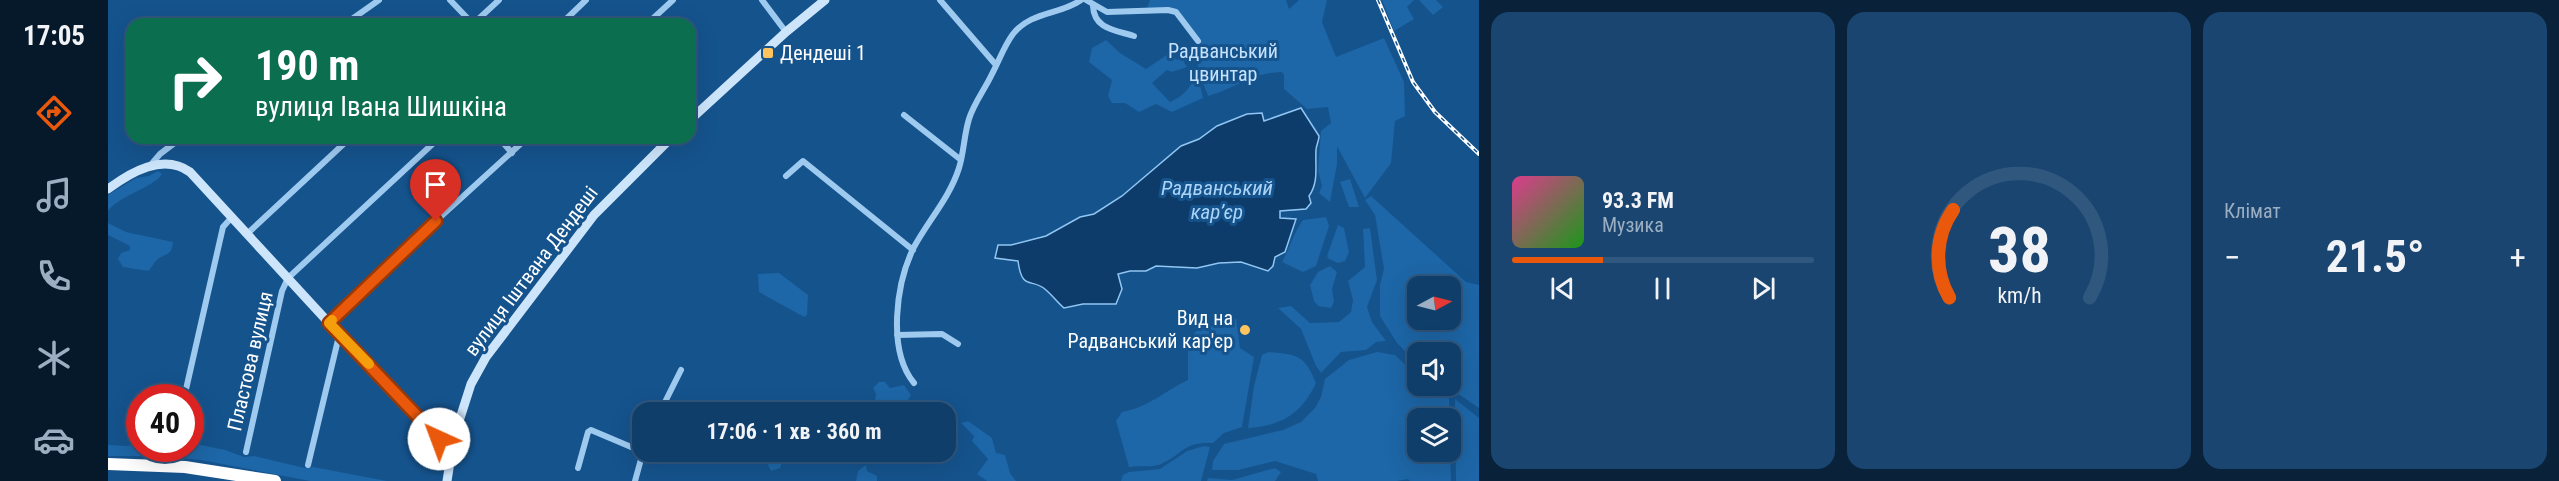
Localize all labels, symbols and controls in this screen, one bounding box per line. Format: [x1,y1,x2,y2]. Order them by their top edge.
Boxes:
text: 17:05 [23,20,85,52]
park label: Радванський цвинтар [1168,39,1278,86]
text: 190 m [255,41,360,90]
place label: Дендеші 1 [780,41,866,65]
icon: right [156,42,234,120]
marker: Дендеші 1 [761,46,775,60]
text: вулиця Івана Шишкіна [255,91,507,123]
icon: directions [33,92,75,134]
pin [410,159,461,221]
icon: arrive [419,168,452,201]
icon: music [33,174,75,216]
water label: Радванський карʼєр [1161,176,1273,224]
street label: вулиця Іштвана Дендеші [459,181,603,361]
text: 93.3 FM [1602,188,1674,213]
text: Клімат [2224,199,2281,223]
text: Музика [1602,213,1664,237]
text: 38 [1987,214,2051,287]
text: 21.5° [2326,230,2424,283]
text: − [2224,238,2241,277]
text: + [2510,238,2526,277]
icon: phone [33,255,75,297]
icon: previous [1546,272,1579,305]
icon: pause [1646,272,1679,305]
icon: next [1747,272,1780,305]
north arrow [1407,276,1461,330]
map controls [1407,276,1461,462]
text: km/h [1997,283,2041,308]
street label: Пластова вулиця [222,289,278,433]
place label: Вид на Радванський кар'єр [1068,306,1233,353]
marker: Вид на Радванський кар'єр [1238,323,1252,337]
icon: climate [33,337,75,379]
button: sound [1407,342,1461,396]
speed limit sign: 40 [126,384,204,462]
position arrow [407,407,471,471]
button: layers [1407,408,1461,462]
icon: car [33,419,75,461]
text: 17:06 · 1 хв · 360 m [706,419,882,444]

